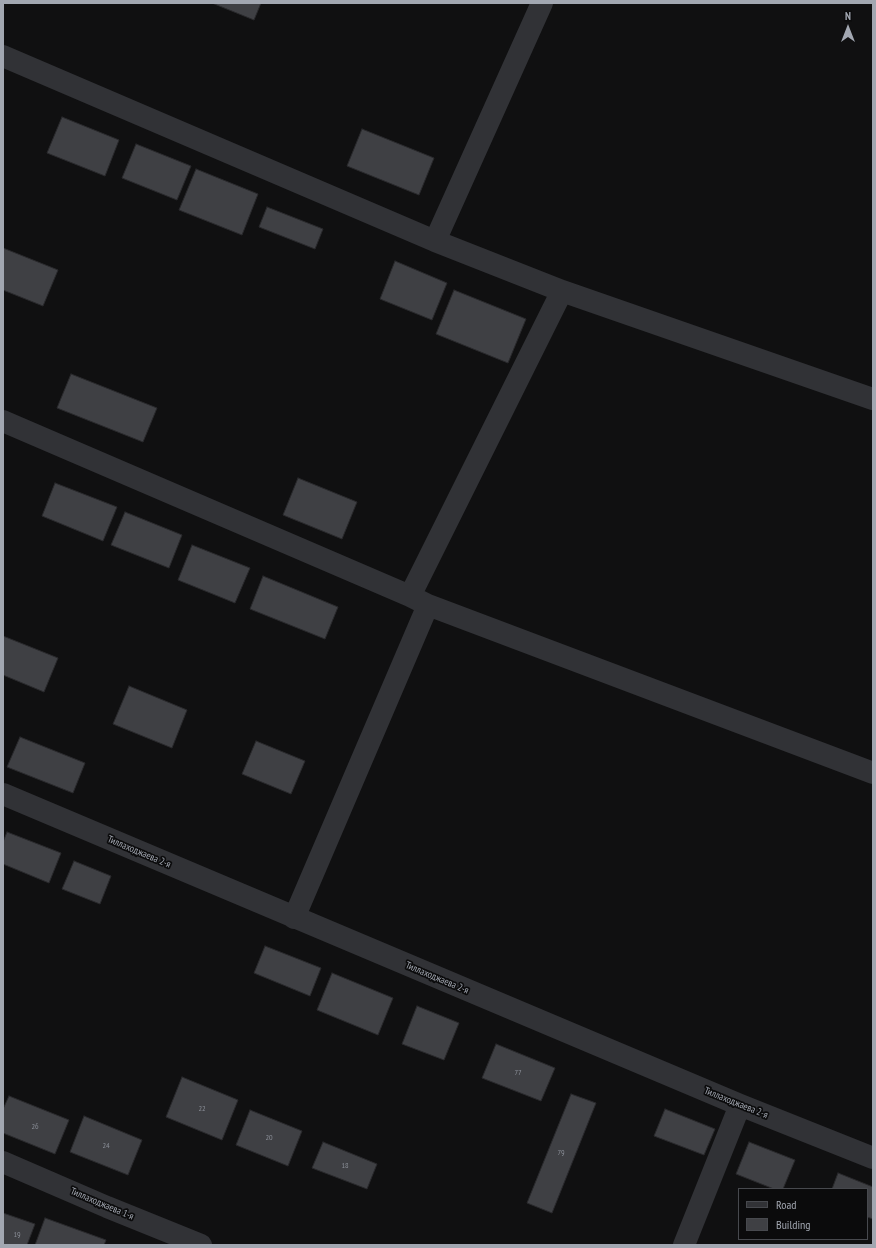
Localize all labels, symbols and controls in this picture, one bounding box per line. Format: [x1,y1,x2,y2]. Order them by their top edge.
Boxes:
north arrow [828,8,868,48]
text: N [845,9,851,23]
street label: Тиллаходжаева 2-я [105,833,173,871]
street label: Тиллаходжаева 2-я [403,959,471,997]
house number: 77 [514,1068,522,1078]
street label: Тиллаходжаева 2-я [702,1085,770,1121]
house number: 22 [198,1104,206,1114]
house number: 26 [31,1122,39,1132]
house number: 20 [265,1133,273,1143]
house number: 24 [102,1141,110,1151]
house number: 79 [557,1148,565,1158]
house number: 18 [341,1161,349,1171]
street label: Тиллаходжаева 1-я [68,1185,136,1223]
legend [738,1188,868,1240]
text: Road [776,1197,796,1212]
text: Building [776,1217,811,1232]
house number: 19 [13,1230,21,1240]

